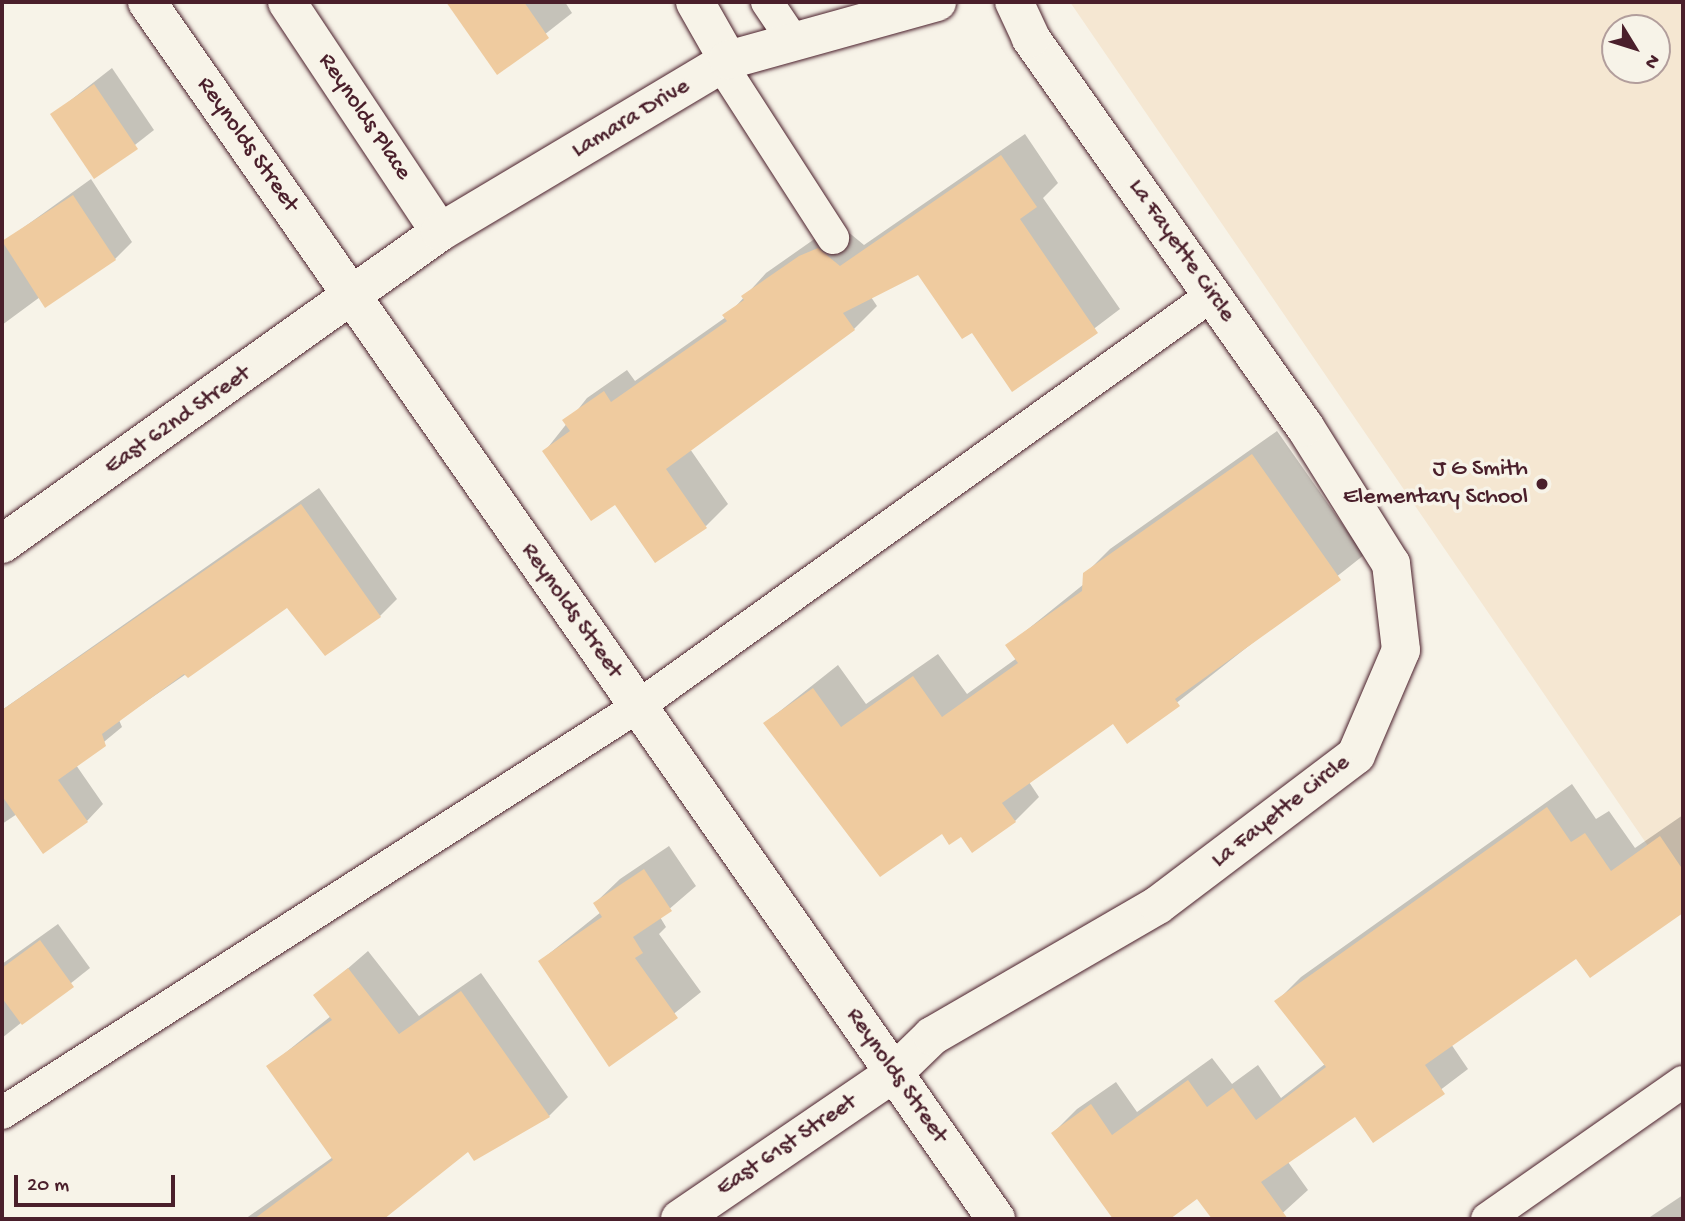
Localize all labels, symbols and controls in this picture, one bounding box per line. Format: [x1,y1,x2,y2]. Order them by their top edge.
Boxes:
north arrow [1601,14,1671,84]
street label: Reynolds Place [311,48,417,186]
text: N [1638,49,1664,73]
street label: Reynolds Street [190,72,304,218]
street label: Lamara Drive [567,73,695,165]
street label: La Fayette Circle [1121,174,1241,328]
street label: East 62nd Street [99,360,257,482]
place label: J G Smith Elementary School [1343,456,1528,512]
marker: J G Smith Elementary School [1534,476,1550,492]
street label: Reynolds Street [514,538,628,684]
street label: La Fayette Circle [1206,749,1356,875]
street label: Reynolds Street [839,1003,953,1149]
street label: East 61st Street [711,1089,863,1203]
scale bar [18,1162,178,1206]
text: 20 m [27,1174,69,1199]

